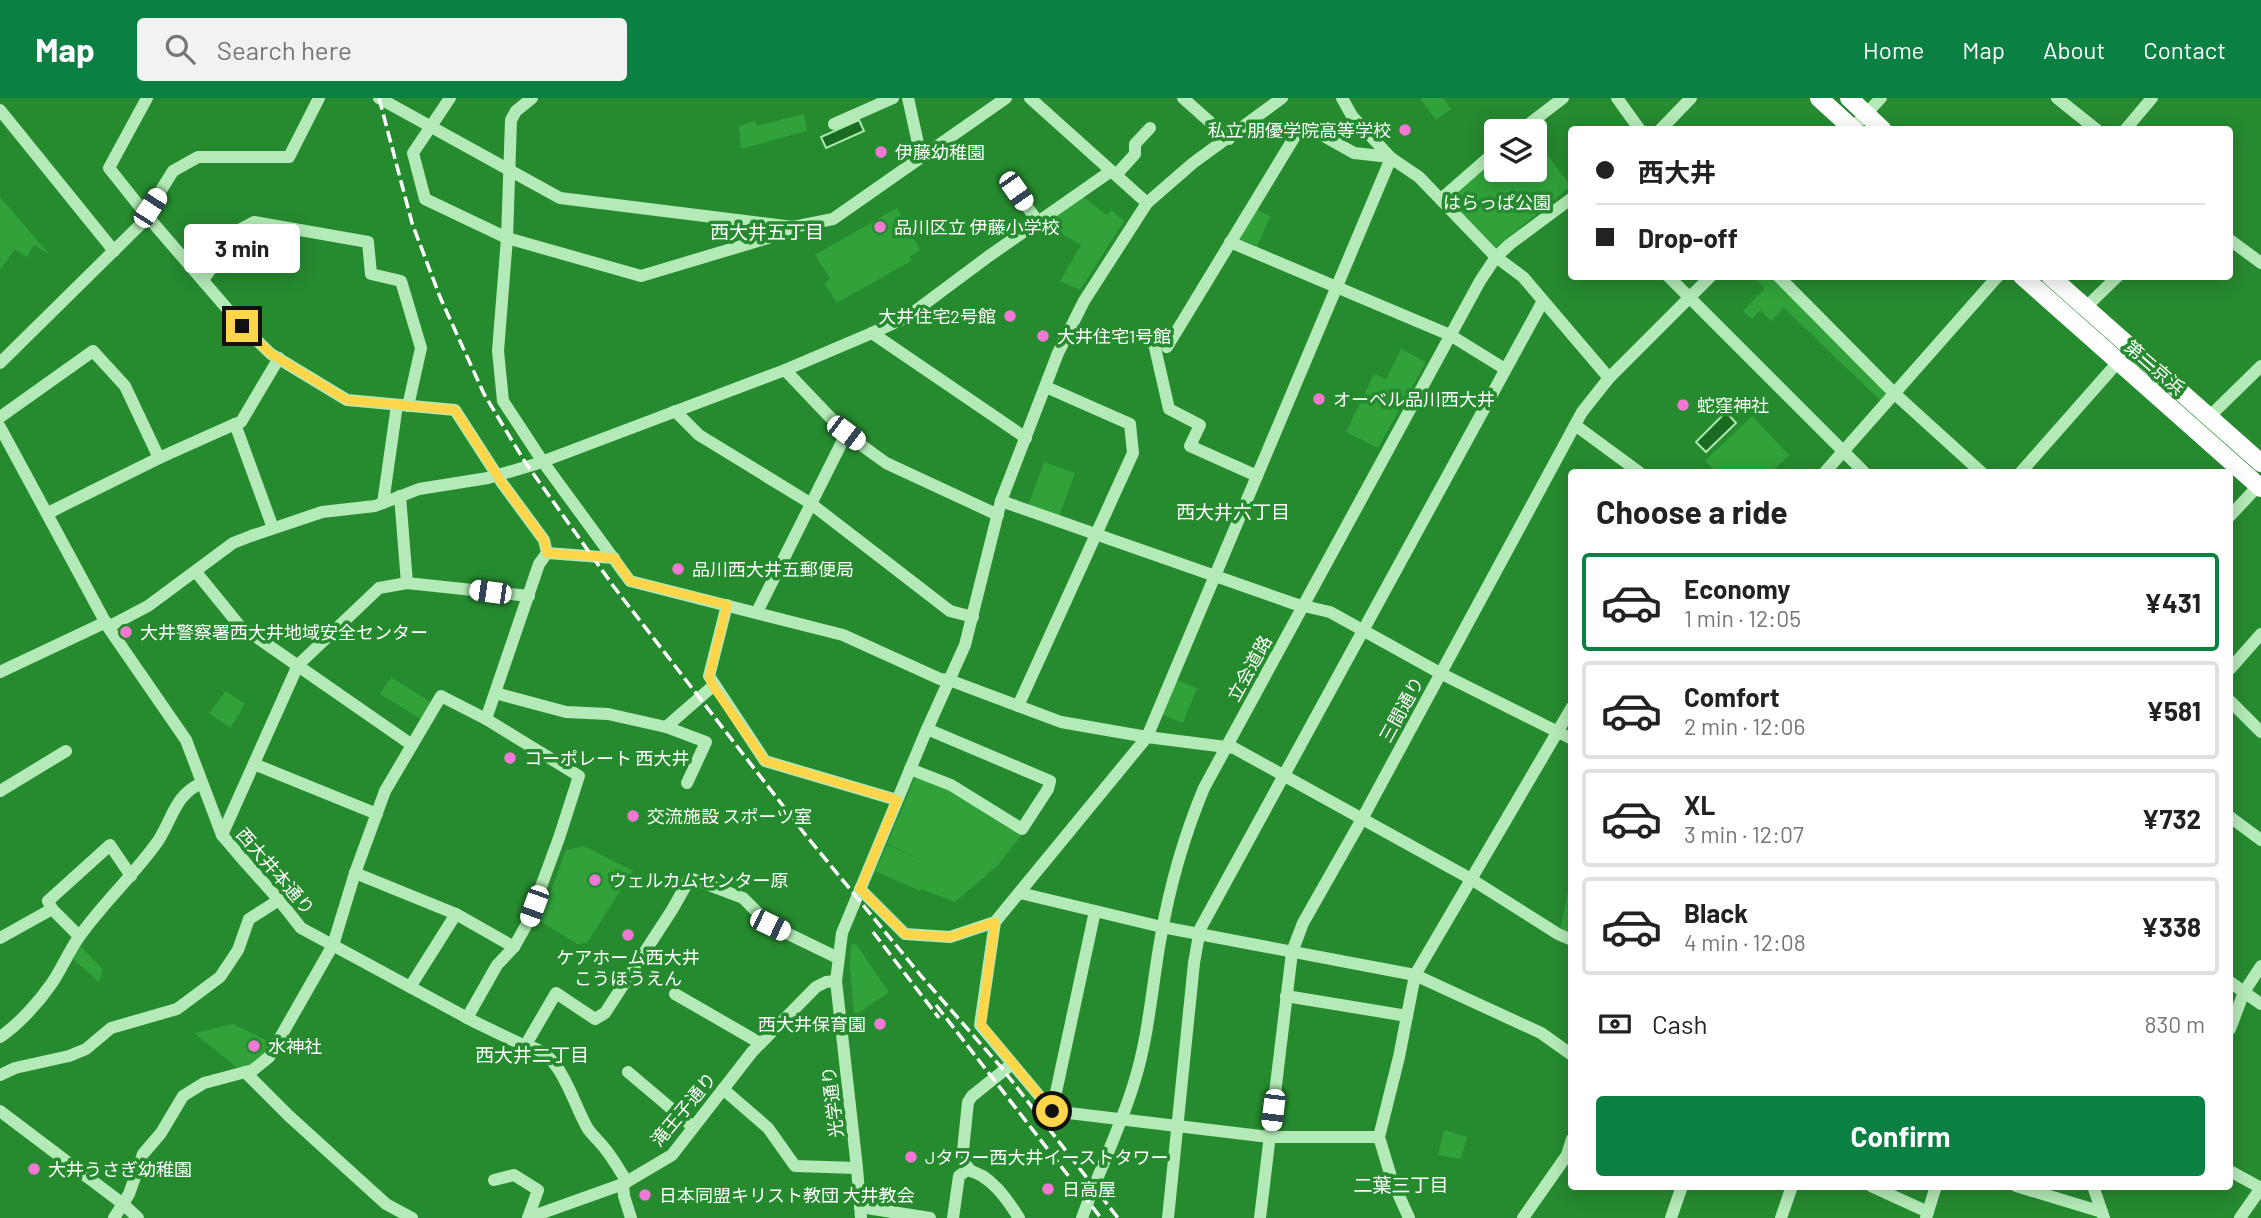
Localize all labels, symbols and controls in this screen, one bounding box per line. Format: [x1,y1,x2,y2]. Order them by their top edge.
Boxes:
search box [137,18,627,81]
text: Map [35,29,95,69]
icon: search [161,30,199,68]
text: Search here [217,34,352,65]
text: Home [1863,35,1924,64]
text: Map [1962,35,2005,64]
text: About [2043,35,2105,64]
text: Contact [2143,35,2226,64]
place label: 私立 朋優学院高等学校 [1207,119,1391,141]
map controls [1484,119,1547,182]
button: layers [1484,119,1547,182]
marker: 私立 朋優学院高等学校 [1397,122,1413,138]
place label: 伊藤幼稚園 [895,141,985,163]
marker: 伊藤幼稚園 [873,144,889,160]
text: 西大井 [1638,156,1716,187]
car [996,168,1037,214]
car [130,185,171,231]
park label: はらっぱ公園 [1443,191,1551,213]
place label: 品川区立 伊藤小学校 [894,216,1060,238]
marker: 品川区立 伊藤小学校 [872,219,888,235]
district label: 西大井五丁目 [710,220,824,243]
text: Drop-off [1638,222,1738,253]
callout: 3 min [184,224,300,274]
text: 3 min [215,234,269,262]
place label: 大井住宅2号館 [878,305,996,327]
marker: 大井住宅2号館 [1002,308,1018,324]
route end [226,310,258,342]
place label: 大井住宅1号館 [1057,325,1171,347]
marker: 大井住宅1号館 [1035,328,1051,344]
street label: 第二京浜 [2121,335,2189,399]
place label: オーベル品川西大井 [1333,388,1495,410]
marker: オーベル品川西大井 [1311,391,1327,407]
place label: 蛇窪神社 [1697,394,1769,416]
marker: 蛇窪神社 [1675,397,1691,413]
car [823,412,870,454]
text: Choose a ride [1596,492,1788,530]
district label: 西大井六丁目 [1176,500,1290,523]
place label: 品川西大井五郵便局 [692,558,854,580]
marker: 品川西大井五郵便局 [670,561,686,577]
icon: car [1600,571,1663,634]
text: Economy [1684,573,1790,604]
car [468,579,513,605]
text: ¥431 [2144,587,2201,618]
text: 1 min · 12:05 [1684,604,1801,632]
place label: 大井警察署西大井地域安全センター [140,621,428,643]
marker: 大井警察署西大井地域安全センター [118,624,134,640]
street label: 立会道路 [1222,631,1276,705]
street label: 三間通り [1374,672,1428,746]
icon: car [1600,679,1663,742]
text: Comfort [1684,681,1780,712]
text: ¥581 [2146,695,2201,726]
text: 2 min · 12:06 [1684,712,1805,740]
place label: コーポレート 西大井 [524,747,690,769]
marker: コーポレート 西大井 [502,750,518,766]
icon: car [1600,787,1663,850]
text: XL [1684,789,1715,820]
text: ¥732 [2142,803,2201,834]
place label: 交流施設 スポーツ室 [647,805,812,827]
marker: 交流施設 スポーツ室 [625,808,641,824]
text: 3 min · 12:07 [1684,820,1804,848]
street label: 西大井本通り [232,823,320,919]
place label: ウェルカムセンター原 [609,869,788,891]
marker: ウェルカムセンター原 [587,872,603,888]
car [517,883,552,929]
icon: car [1600,895,1663,958]
text: Black [1684,897,1748,928]
car [747,906,794,944]
text: ¥338 [2141,911,2201,942]
marker: ケアホーム西大井 こうほうえん [620,927,636,943]
text: 4 min · 12:08 [1684,928,1806,956]
place label: ケアホーム西大井 こうほうえん [556,946,700,989]
icon: cash [1596,1005,1634,1043]
text: Cash [1652,1008,1707,1039]
text: 830 m [2145,1010,2205,1038]
place label: 西大井保育園 [758,1013,866,1035]
marker: 西大井保育園 [872,1016,888,1032]
place label: 水神社 [268,1035,322,1057]
marker: 水神社 [246,1038,262,1054]
district label: 西大井二丁目 [475,1043,589,1066]
street label: 光学通り [817,1065,847,1139]
street label: 滝王子通り [646,1067,720,1151]
car [1261,1088,1286,1132]
route start [1036,1095,1068,1127]
button: Confirm [1596,1096,2205,1176]
place label: Jタワー西大井イーストタワー [925,1146,1169,1168]
marker: Jタワー西大井イーストタワー [903,1149,919,1165]
place label: 大井うさぎ幼稚園 [48,1158,192,1180]
marker: 大井うさぎ幼稚園 [26,1161,42,1177]
district label: 二葉三丁目 [1353,1173,1449,1196]
place label: 日高屋 [1062,1178,1116,1200]
marker: 日高屋 [1040,1181,1056,1197]
place label: 日本同盟キリスト教団 大井教会 [659,1184,915,1206]
marker: 日本同盟キリスト教団 大井教会 [637,1187,653,1203]

